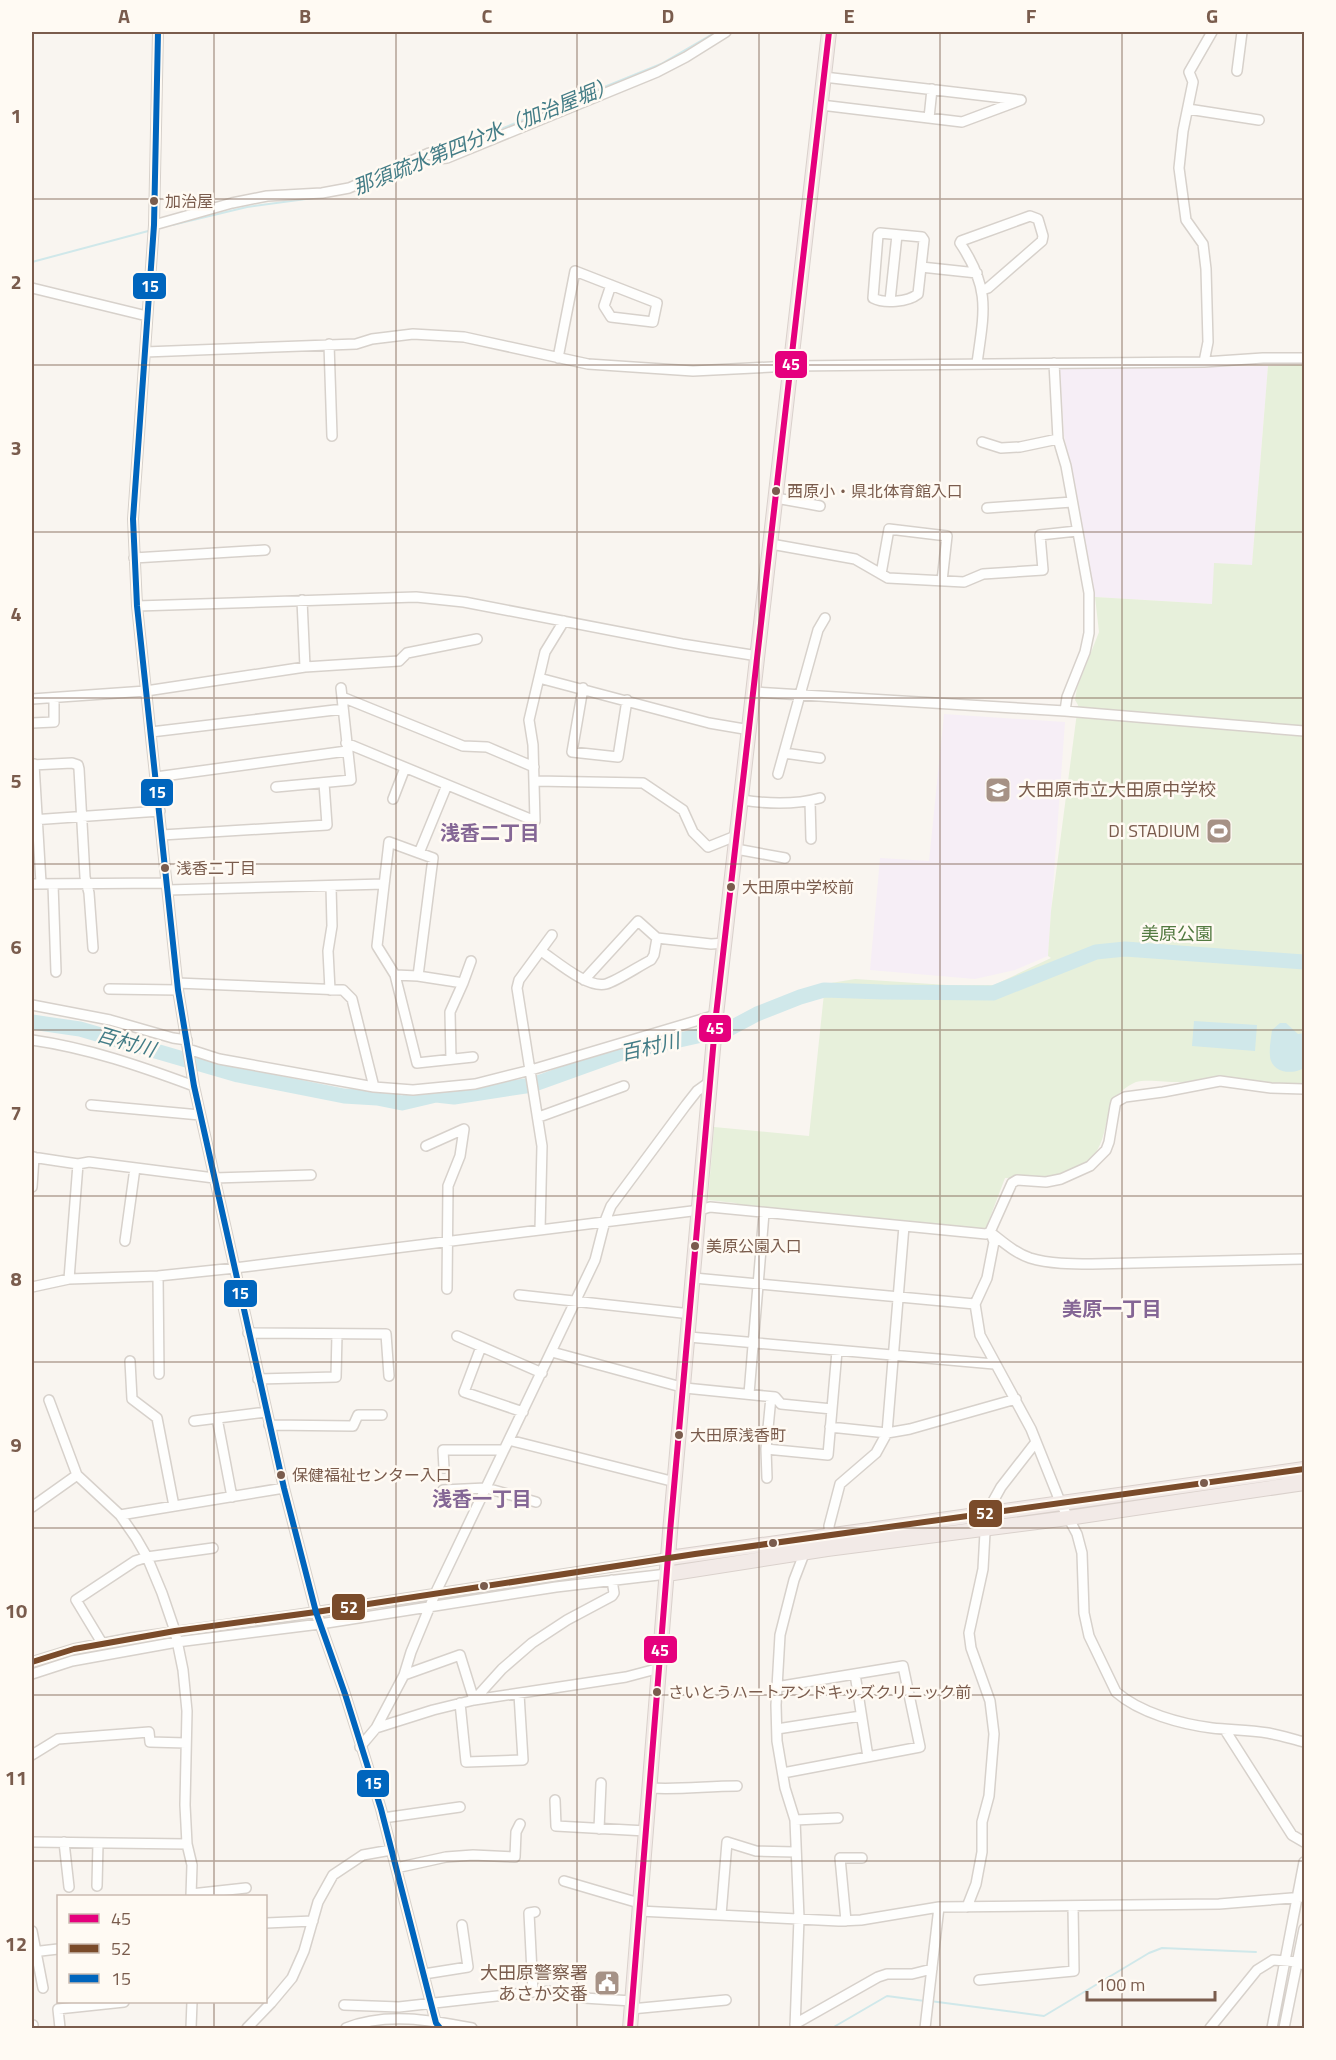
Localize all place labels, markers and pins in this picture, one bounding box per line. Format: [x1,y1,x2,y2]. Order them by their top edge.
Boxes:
place label: 加治屋 [165,189,213,213]
marker: 加治屋 [148,195,160,207]
place label: 西原小・県北体育館入口 [787,479,963,503]
marker: 西原小・県北体育館入口 [770,485,782,497]
school or university icon: 大田原市立大田原中学校 [983,775,1013,805]
place label: 大田原市立大田原中学校 [1018,776,1216,803]
sports icon: DI STADIUM [1204,816,1234,846]
place label: DI STADIUM [1108,817,1200,844]
place label: 浅香二丁目 [176,856,256,880]
marker: 浅香二丁目 [159,862,171,874]
place label: 大田原中学校前 [742,875,854,899]
marker: 大田原中学校前 [725,881,737,893]
place label: 美原公園入口 [706,1234,802,1258]
marker: 美原公園入口 [689,1240,701,1252]
place label: 大田原浅香町 [690,1423,786,1447]
marker: 大田原浅香町 [673,1429,685,1441]
place label: 保健福祉センター入口 [292,1463,452,1487]
marker: 保健福祉センター入口 [275,1469,287,1481]
unlabelled marker [1198,1477,1210,1489]
unlabelled marker [767,1537,779,1549]
unlabelled marker [478,1580,490,1592]
place label: さいとうハートアンドキッズクリニック前 [668,1680,971,1704]
marker: さいとうハートアンドキッズクリニック前 [651,1686,663,1698]
place label: 大田原警察署 あさか交番 [480,1959,588,2007]
public building icon: 大田原警察署 あさか交番 [592,1968,622,1998]

